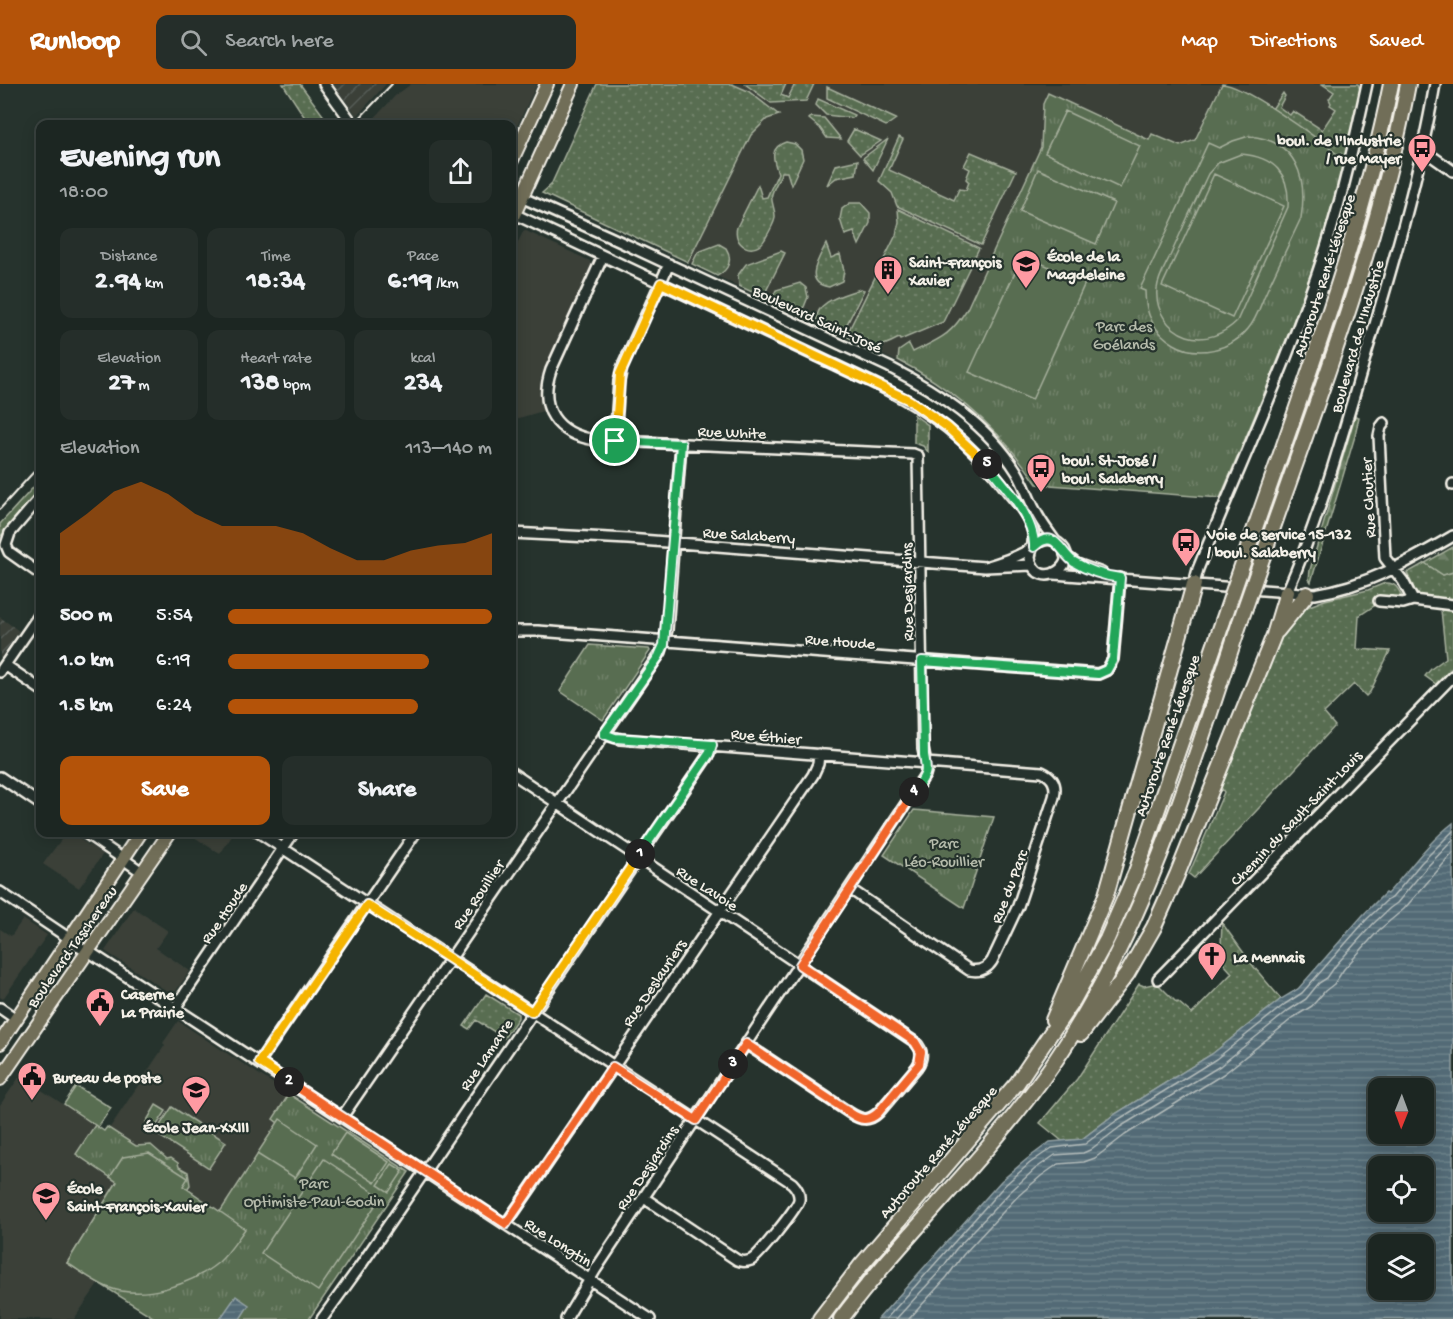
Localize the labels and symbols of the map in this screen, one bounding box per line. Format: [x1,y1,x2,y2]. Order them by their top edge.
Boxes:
bus stop icon: boul. de l'Industrie / rue Mayer [1406,132,1438,174]
place label: boul. de l'Industrie / rue Mayer [1276,133,1403,170]
street label: Autoroute René-Lévesque [1291,192,1362,360]
school or university icon: École de la Magdeleine [1010,248,1042,290]
place label: École de la Magdeleine [1047,248,1126,286]
building icon: Saint-François Xavier [872,254,904,296]
place label: Saint-François Xavier [908,255,1002,292]
street label: Boulevard de l'Industrie [1328,258,1390,416]
street label: Boulevard Saint-José [748,282,885,360]
park label: Parc des Goélands [1093,319,1156,356]
pin [589,415,640,466]
street label: Rue White [697,424,767,445]
pin: 5 [972,449,1002,479]
bus stop icon: boul. St-José / boul. Salaberry [1025,452,1057,494]
place label: boul. St-José / boul. Salaberry [1061,453,1163,490]
street label: Rue Cloutier [1359,456,1382,538]
street label: Rue Salaberry [702,525,796,550]
bus stop icon: Voie de service 15-132 / boul. Salaberry [1170,526,1202,568]
place label: Voie de service 15-132 / boul. Salaberry [1206,527,1352,564]
street label: Rue Desjardins [899,542,920,641]
street label: Rue Houde [804,632,876,655]
street label: Autoroute René-Lévesque [1133,652,1206,820]
street label: Rue Éthier [730,726,803,751]
street label: Chemin du Sault-Saint-Louis [1228,747,1368,891]
pin: 4 [899,777,929,807]
park label: Parc Léo-Rouillier [904,836,985,873]
pin: 1 [625,839,655,869]
street label: Rue du Parc [989,847,1034,927]
street label: Rue Rouillier [450,856,511,934]
street label: Rue Lavoie [672,863,741,917]
street label: Rue Houde [198,879,254,948]
street label: Boulevard Taschereau [24,883,123,1013]
street label: Rue Deslauriers [620,936,693,1031]
church icon: La Mennais [1196,940,1228,982]
place label: La Mennais [1233,950,1305,969]
public building icon: Caserne La Prairie [84,986,116,1028]
place label: Caserne La Prairie [120,987,185,1024]
street label: Rue Lamarre [457,1016,519,1095]
pin: 3 [718,1049,748,1079]
public building icon: Bureau de poste [16,1060,48,1102]
pin: 2 [274,1067,304,1097]
place label: Bureau de poste [52,1070,162,1089]
school or university icon: École Jean-XXIII [180,1074,212,1116]
north arrow [1368,1078,1434,1144]
street label: Autoroute René-Lévesque [877,1082,1003,1224]
place label: École Jean-XXIII [143,1119,249,1139]
street label: Rue Desjardins [614,1122,685,1215]
park label: Parc Optimiste-Paul-Godin [244,1176,385,1213]
school or university icon: École Saint-François-Xavier [30,1180,62,1222]
place label: École Saint-François-Xavier [67,1180,209,1218]
street label: Rue Longtin [520,1215,595,1273]

